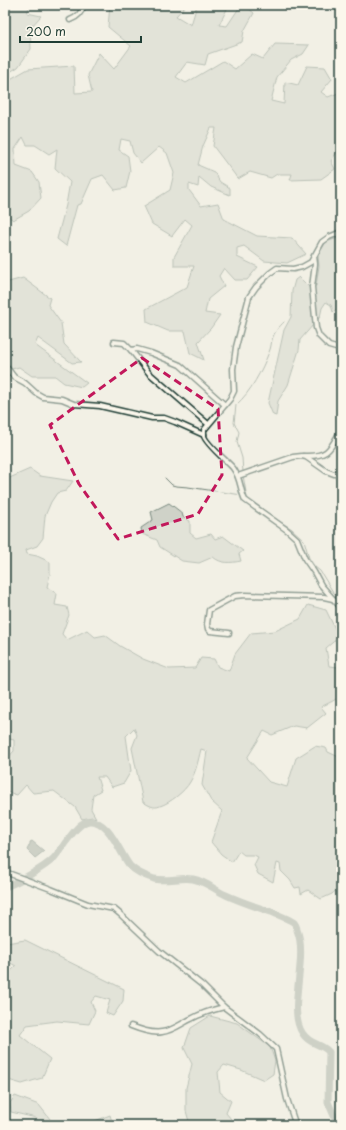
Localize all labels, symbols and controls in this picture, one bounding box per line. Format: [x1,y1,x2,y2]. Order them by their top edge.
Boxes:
scale bar [20,18,141,44]
text: 200 m [26,22,66,40]

